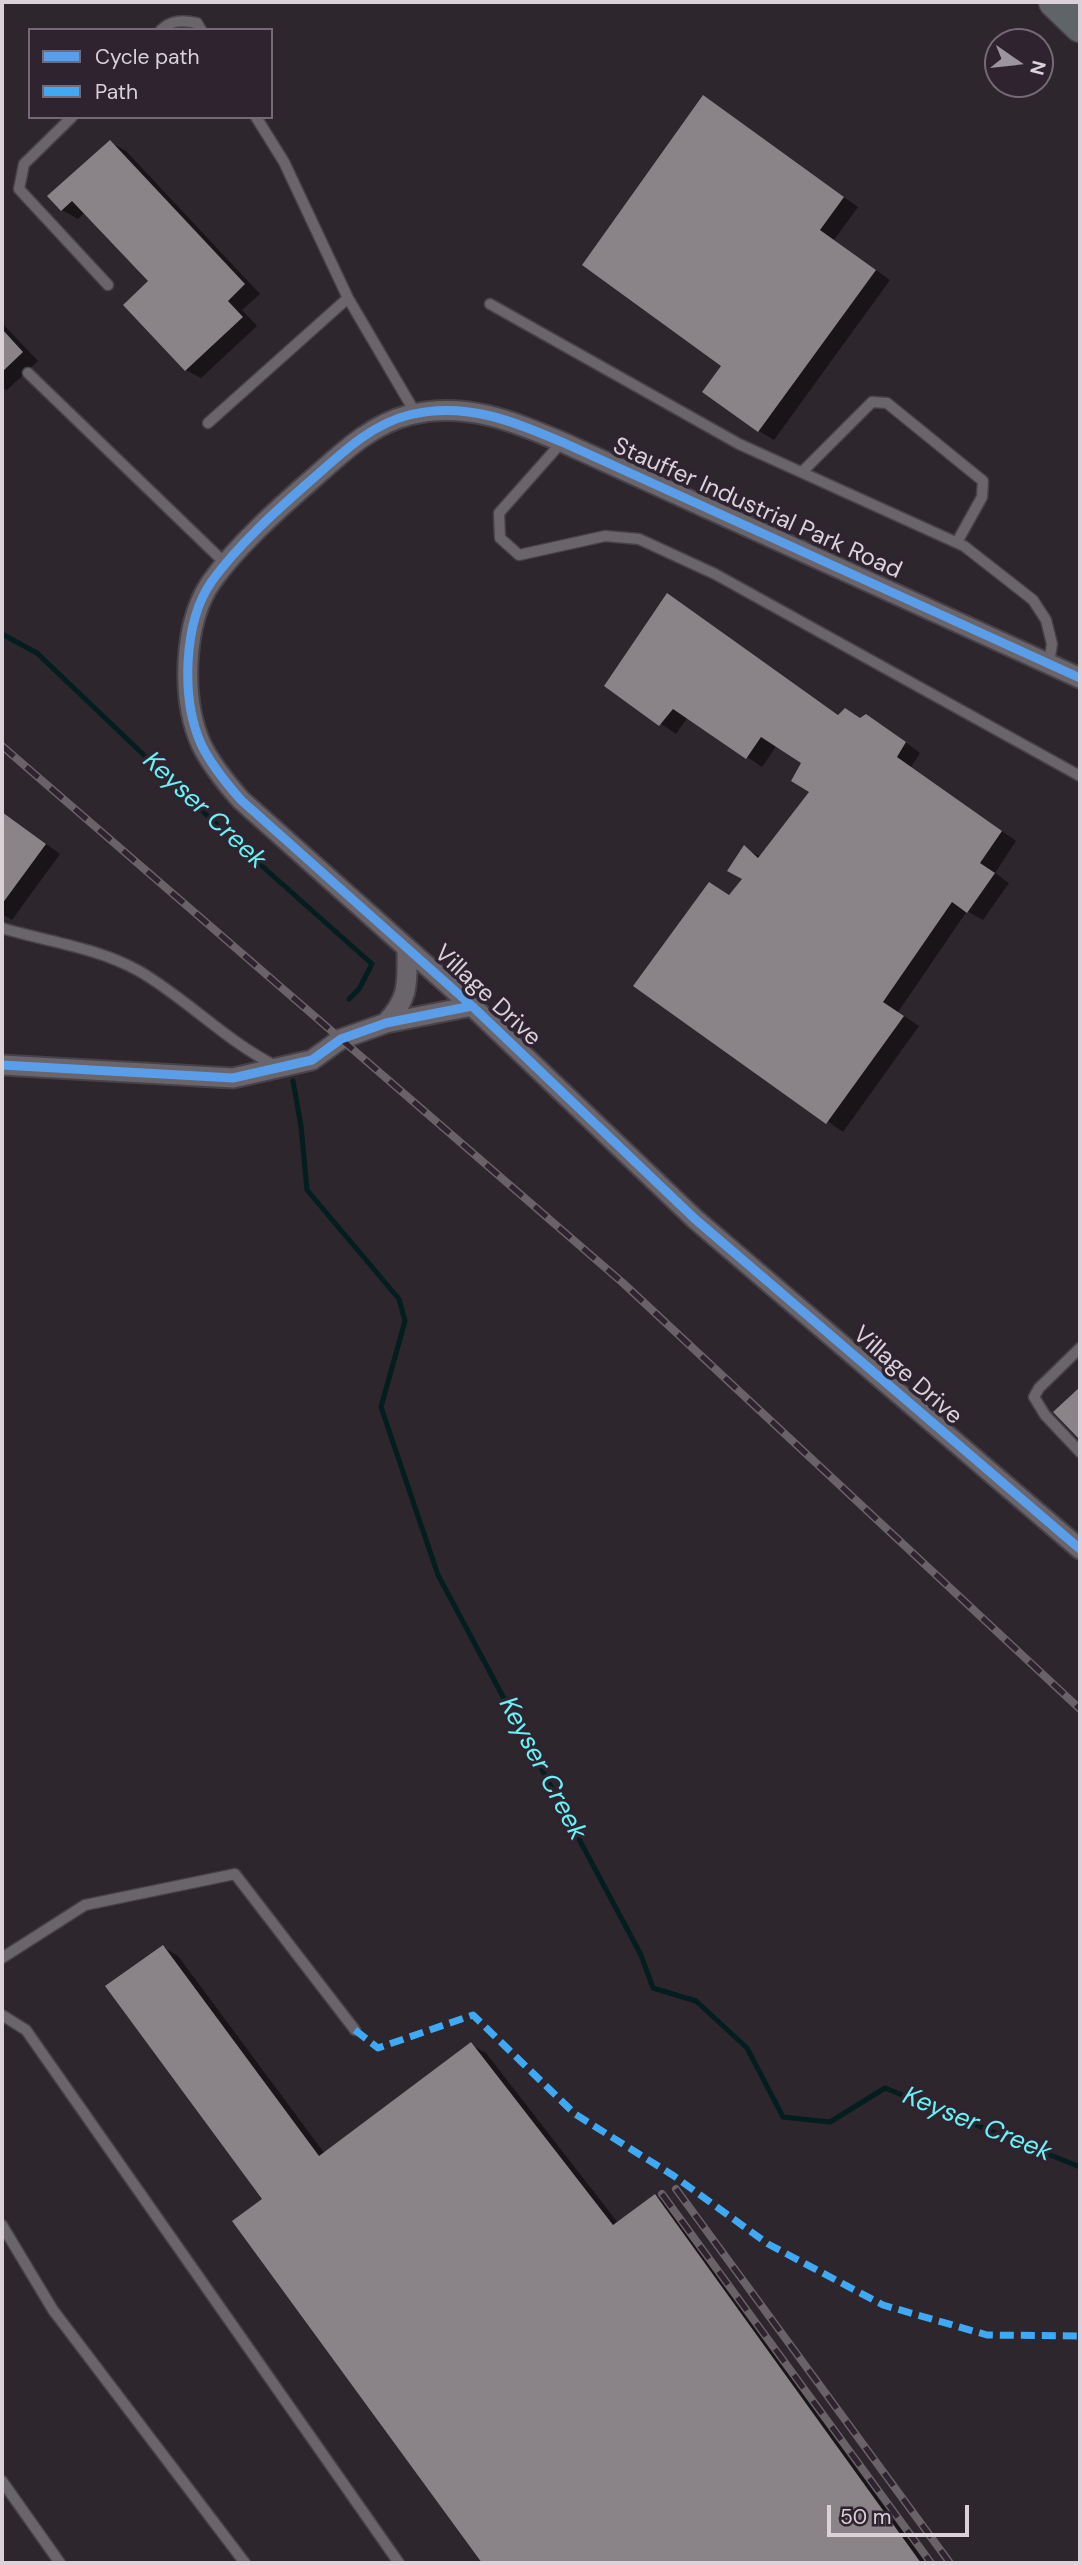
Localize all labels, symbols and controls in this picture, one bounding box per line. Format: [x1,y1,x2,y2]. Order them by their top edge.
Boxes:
legend [28,28,273,119]
north arrow [984,28,1054,98]
text: Cycle path [95,43,200,71]
text: N [1024,58,1052,77]
text: Path [95,78,138,106]
street label: Stauffer Industrial Park Road [608,432,906,586]
water label: Keyser Creek [136,746,272,876]
street label: Village Drive [428,939,546,1053]
street label: Village Drive [846,1321,968,1431]
water label: Keyser Creek [491,1692,593,1846]
water label: Keyser Creek [898,2081,1056,2169]
scale bar [830,2492,972,2536]
text: 50 m [840,2503,891,2531]

